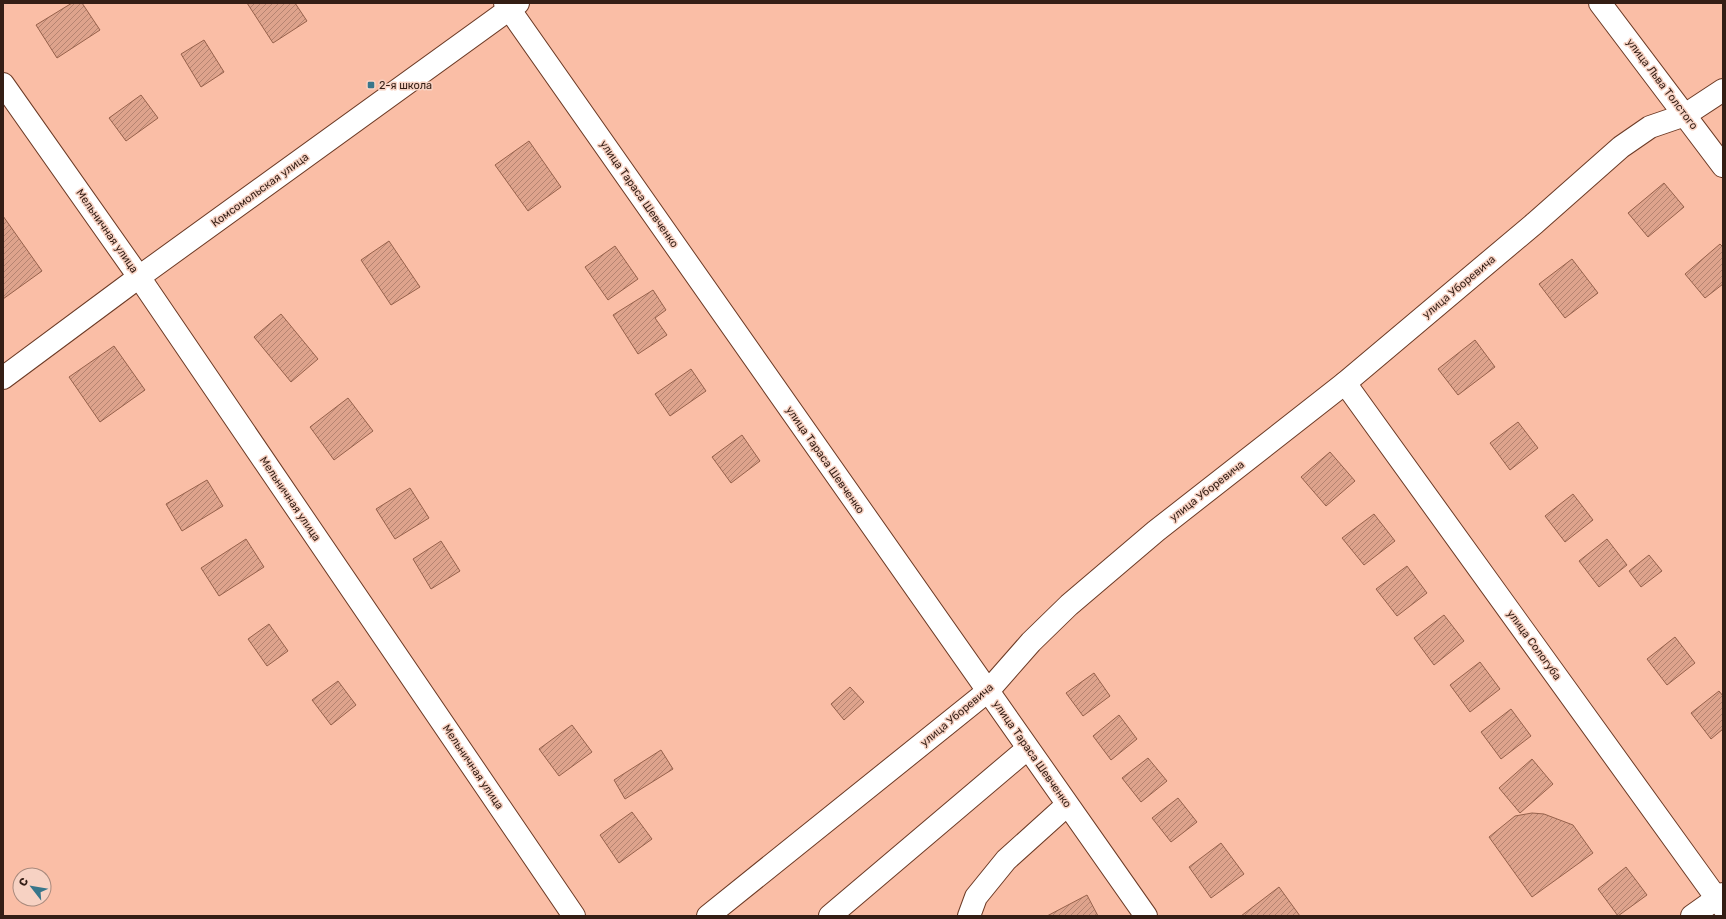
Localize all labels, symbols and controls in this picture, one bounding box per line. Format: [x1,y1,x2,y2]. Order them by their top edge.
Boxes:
street label: улица Льва Толстого [1624,36,1700,132]
place label: 2-я школа [379,79,432,92]
marker: 2-я школа [366,80,376,90]
street label: улица Тараса Шевченко [597,138,681,250]
street label: Комсомольская улица [209,150,311,230]
street label: Мельничная улица [73,187,141,275]
street label: улица Уборевича [1420,253,1498,321]
street label: улица Тараса Шевченко [783,404,867,516]
street label: Мельничная улица [257,454,323,544]
street label: улица Уборевича [1167,458,1247,524]
street label: улица Сологуба [1504,607,1564,683]
street label: улица Уборевича [918,681,996,749]
street label: улица Тараса Шевченко [990,698,1074,810]
street label: Мельничная улица [440,722,506,812]
north arrow [12,867,52,907]
text: С [16,875,32,889]

